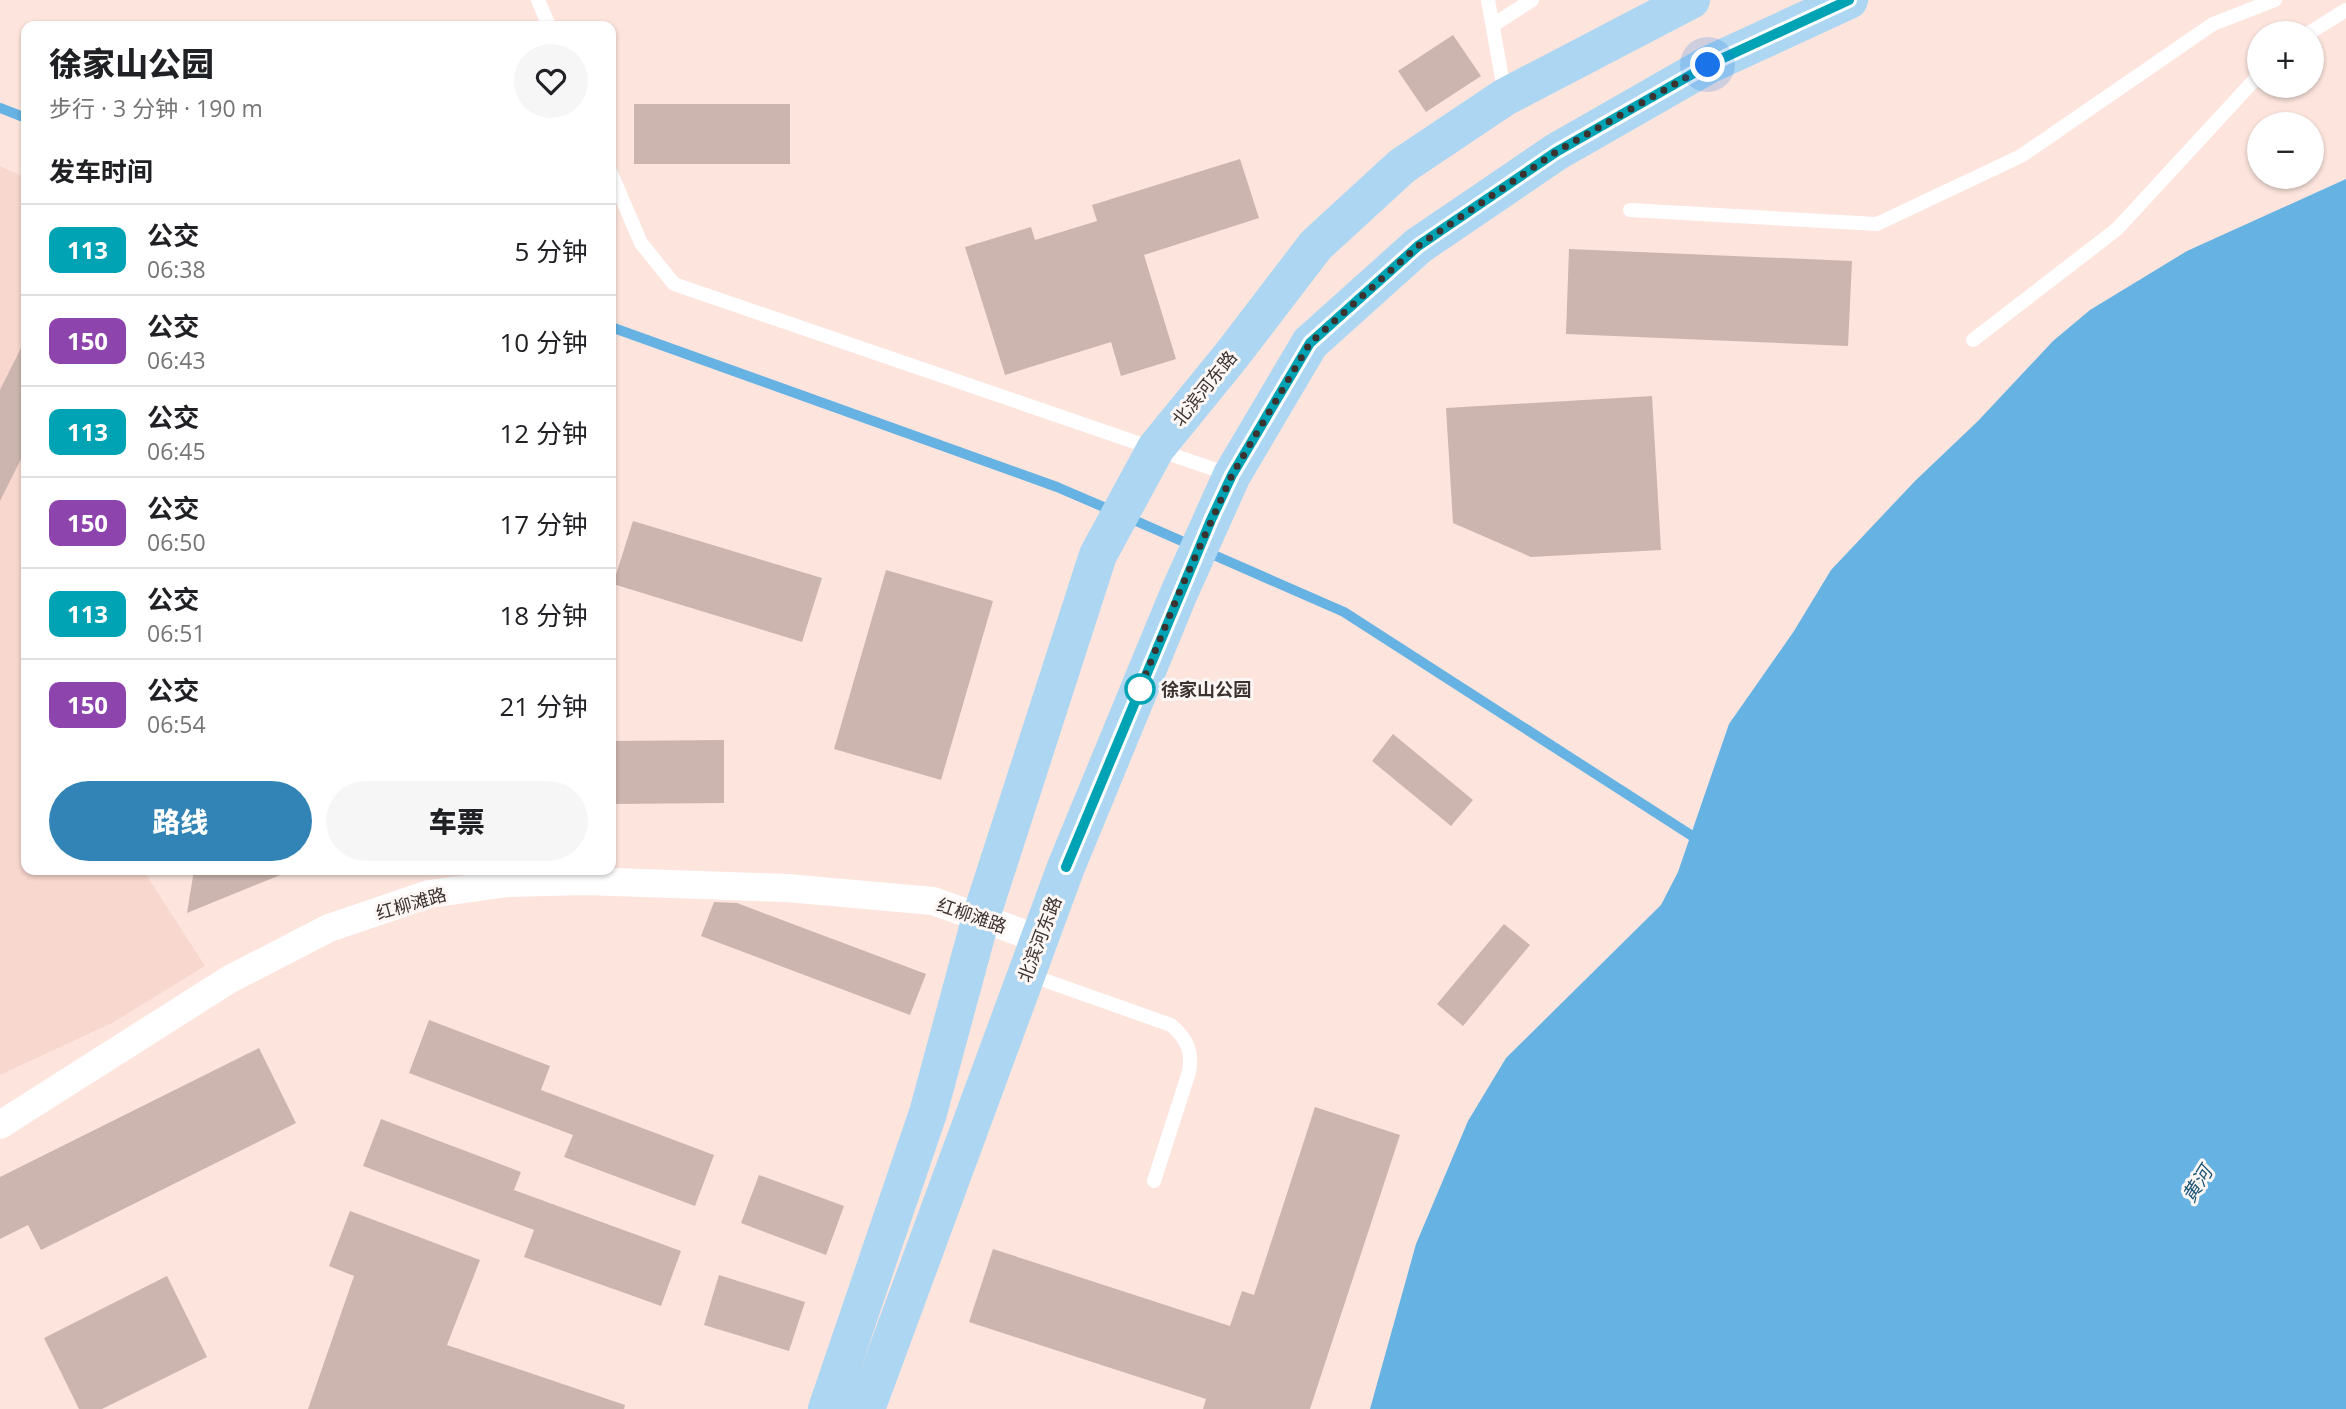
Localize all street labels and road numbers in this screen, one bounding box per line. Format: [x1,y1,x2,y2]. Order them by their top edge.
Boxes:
street label: 北滨河东路 [1166,345,1242,431]
street label: 红柳滩路 [373,882,449,924]
street label: 红柳滩路 [934,892,1010,938]
street label: 北滨河东路 [1012,893,1066,985]

